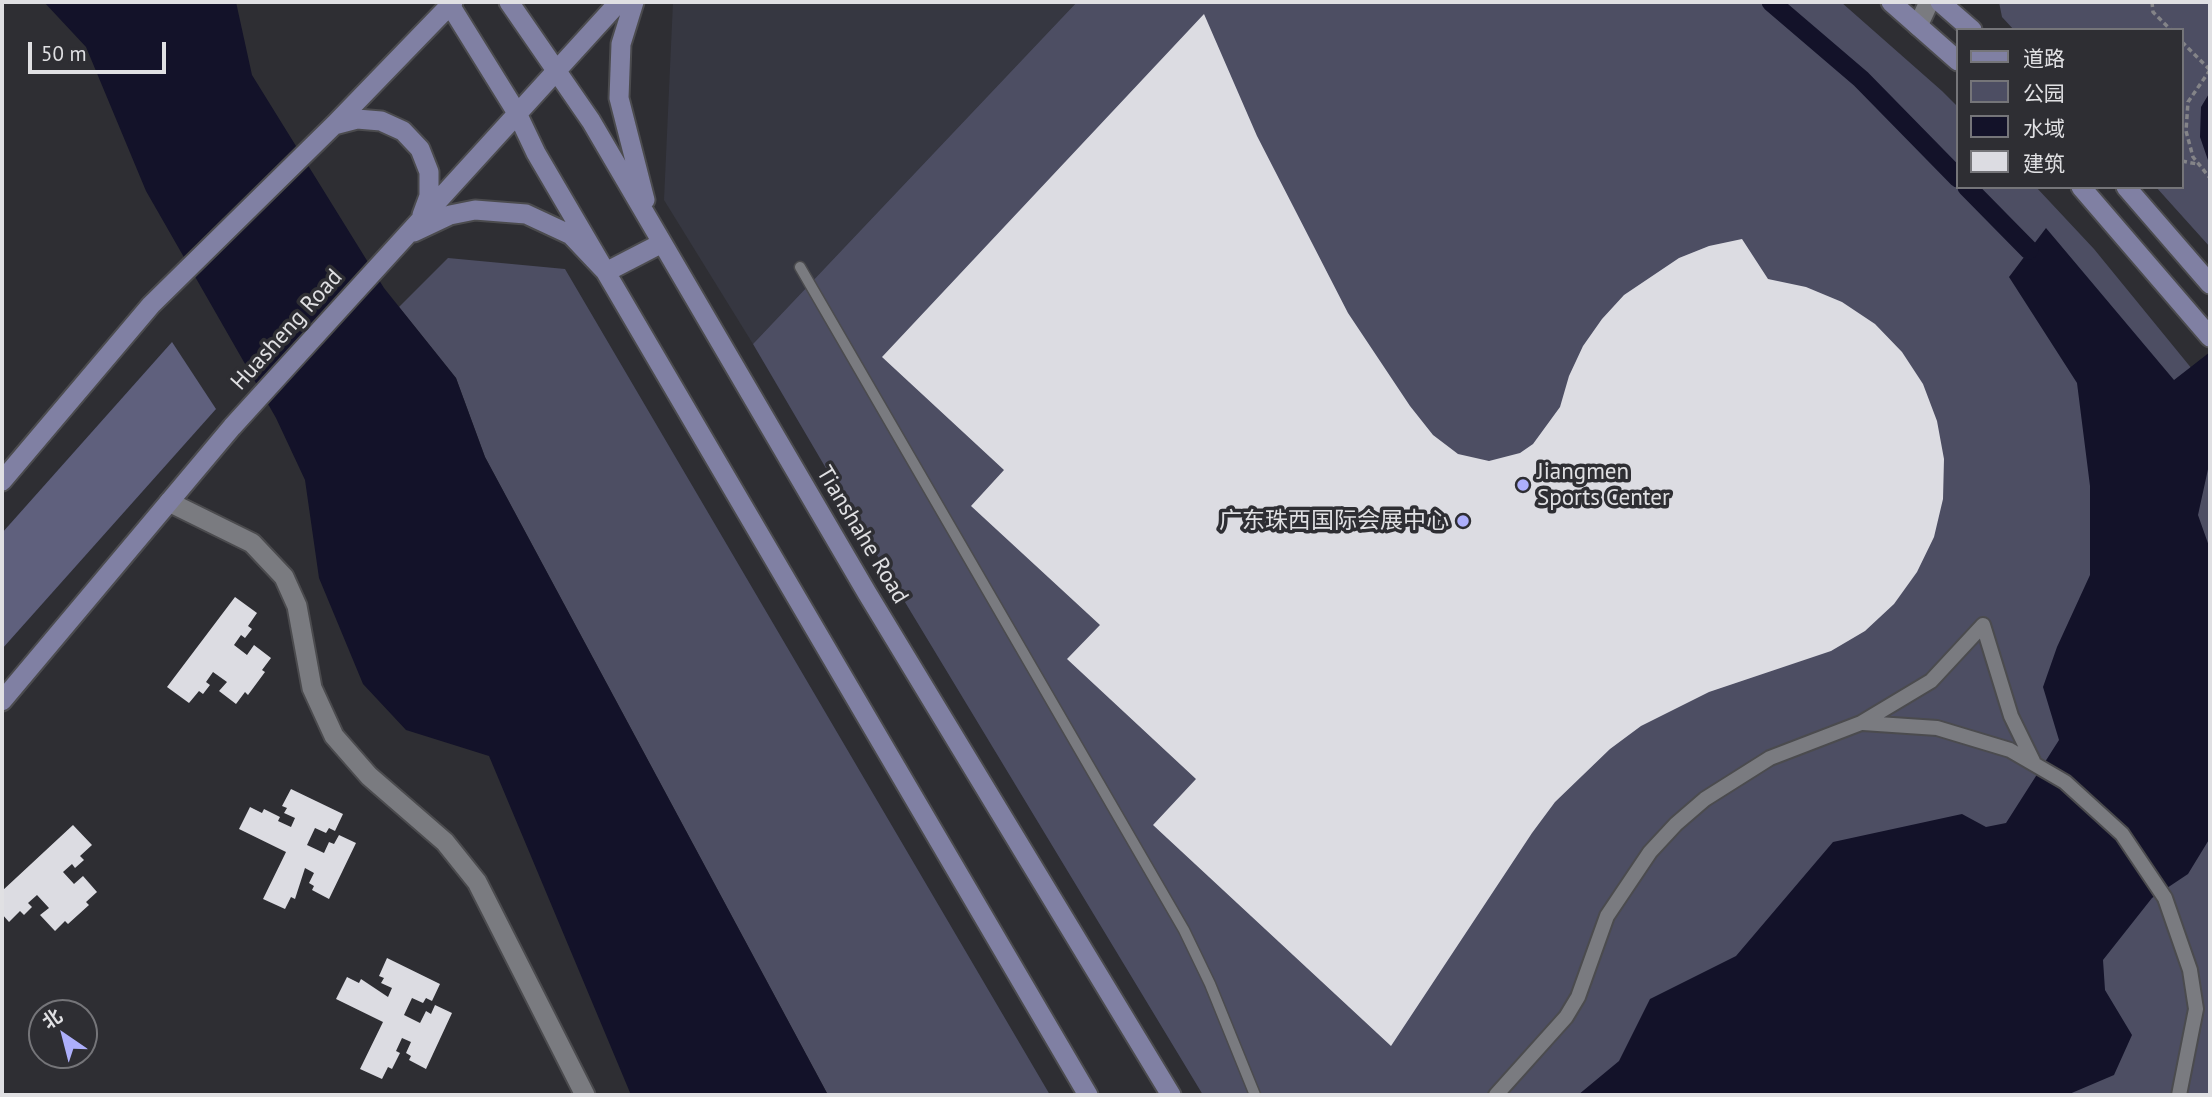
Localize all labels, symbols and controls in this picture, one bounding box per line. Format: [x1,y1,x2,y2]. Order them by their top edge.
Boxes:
scale bar [32,28,170,72]
legend [1956,28,2184,189]
text: 50 m [41,40,87,67]
text: 道路 [2023,45,2065,72]
text: 公园 [2023,80,2065,107]
text: 水域 [2023,115,2065,142]
text: 建筑 [2023,150,2065,177]
street label: Huasheng Road [226,264,348,396]
place label: Jiangmen Sports Center [1537,458,1670,512]
street label: Tianshahe Road [810,461,914,609]
marker: Jiangmen Sports Center [1515,477,1531,493]
place label: 广东珠西国际会展中心 [1219,507,1449,535]
marker: 广东珠西国际会展中心 [1455,513,1471,529]
north arrow [28,999,98,1069]
text: 北 [37,1003,67,1034]

